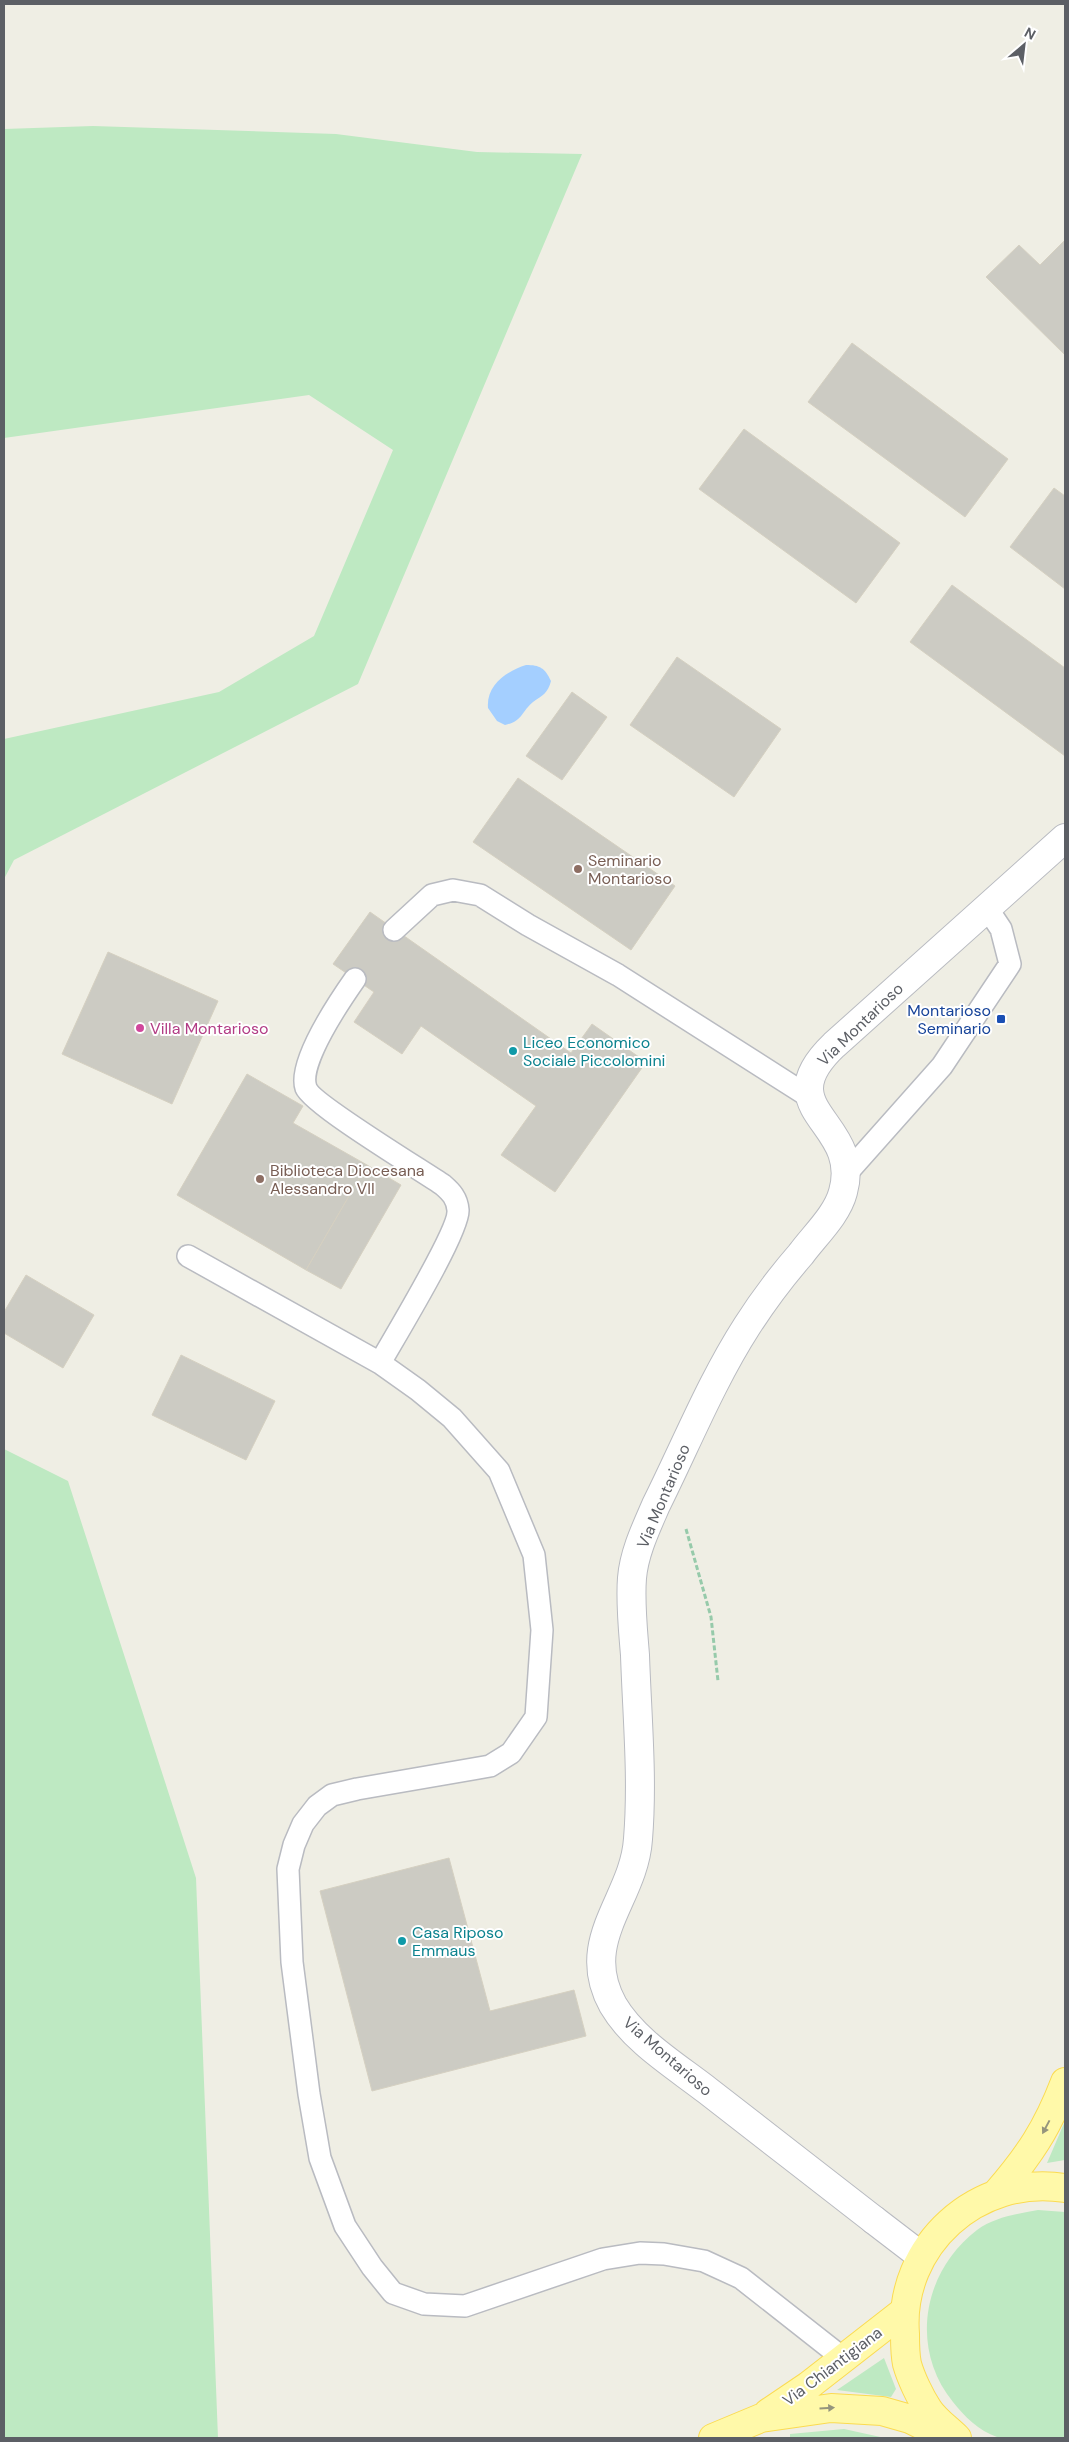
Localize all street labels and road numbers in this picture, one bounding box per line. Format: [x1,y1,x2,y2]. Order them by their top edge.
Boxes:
street label: Via Montarioso [813,978,908,1071]
street label: Via Montarioso [632,1441,695,1552]
street label: Via Montarioso [619,2012,717,2101]
street label: Via Chiantigiana [778,2322,886,2411]

